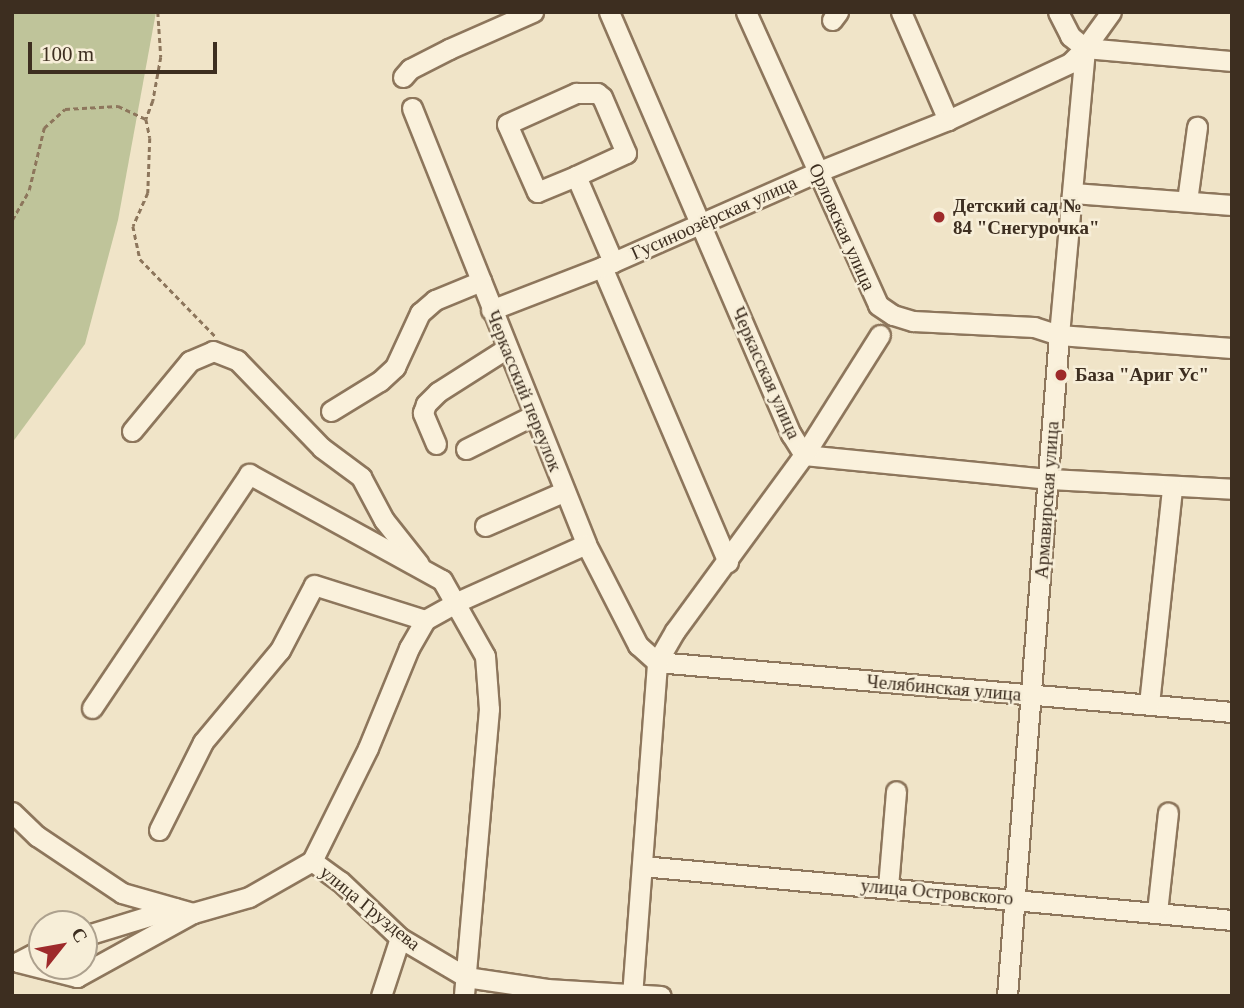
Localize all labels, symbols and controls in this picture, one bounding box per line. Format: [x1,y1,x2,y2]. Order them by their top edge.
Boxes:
scale bar [32,28,220,72]
text: 100 m [41,42,94,66]
street label: Орловская улица [804,160,880,294]
street label: Гусиноозёрская улица [628,171,800,265]
place label: Детский сад № 84 "Снегурочка" [953,195,1100,239]
marker: Детский сад № 84 "Снегурочка" [931,209,947,225]
street label: Черкасская улица [727,303,805,443]
street label: Черкасский переулок [481,307,567,475]
place label: База "Ариг Ус" [1075,364,1209,386]
marker: База "Ариг Ус" [1053,367,1069,383]
street label: Армавирская улица [1030,420,1064,580]
street label: Челябинская улица [866,670,1022,706]
street label: улица Груздева [315,861,425,955]
street label: улица Островского [860,874,1014,910]
north arrow [28,910,98,980]
text: С [67,924,92,946]

